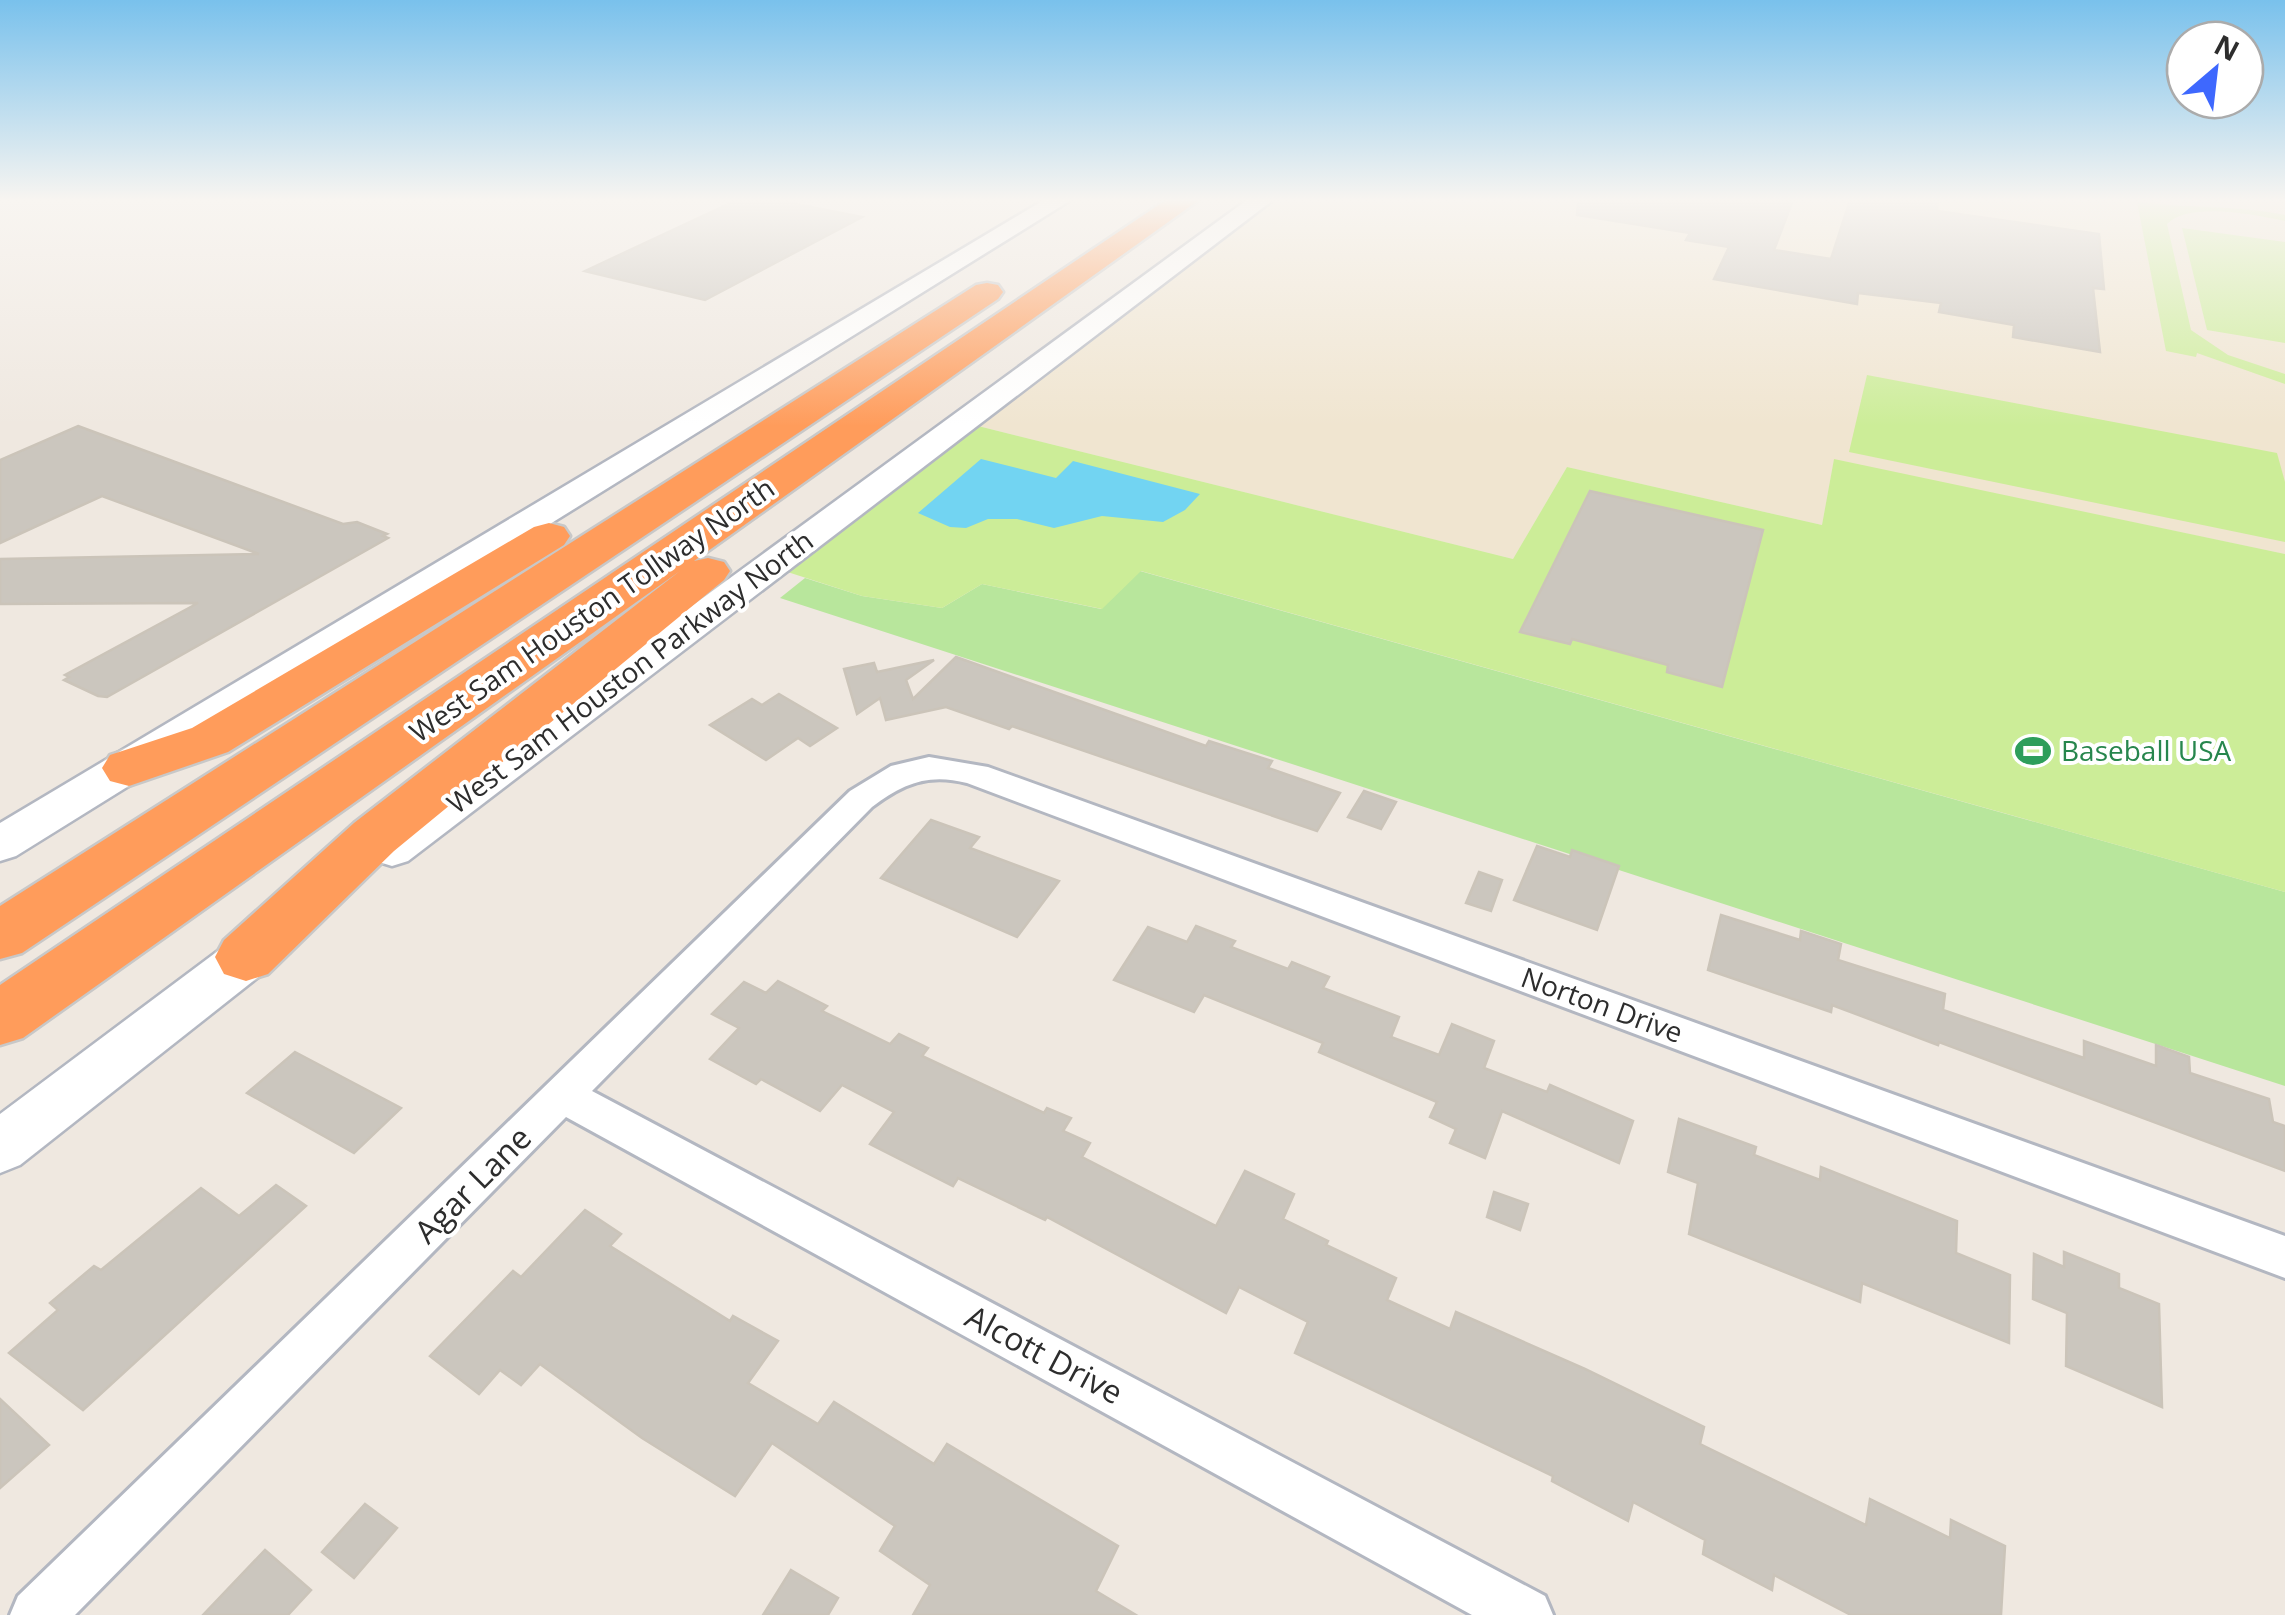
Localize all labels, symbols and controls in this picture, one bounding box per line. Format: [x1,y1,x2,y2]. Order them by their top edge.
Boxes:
north arrow [2165,20,2265,120]
text: N [2208,25,2246,69]
street label: West Sam Houston Tollway North [402,468,781,750]
street label: West Sam Houston Parkway North [439,521,820,822]
place label: Baseball USA [2061,731,2232,769]
sports icon: Baseball USA [2014,732,2052,770]
street label: Norton Drive [1516,957,1688,1051]
street label: Agar Lane [404,1116,540,1252]
street label: Alcott Drive [959,1294,1131,1413]

